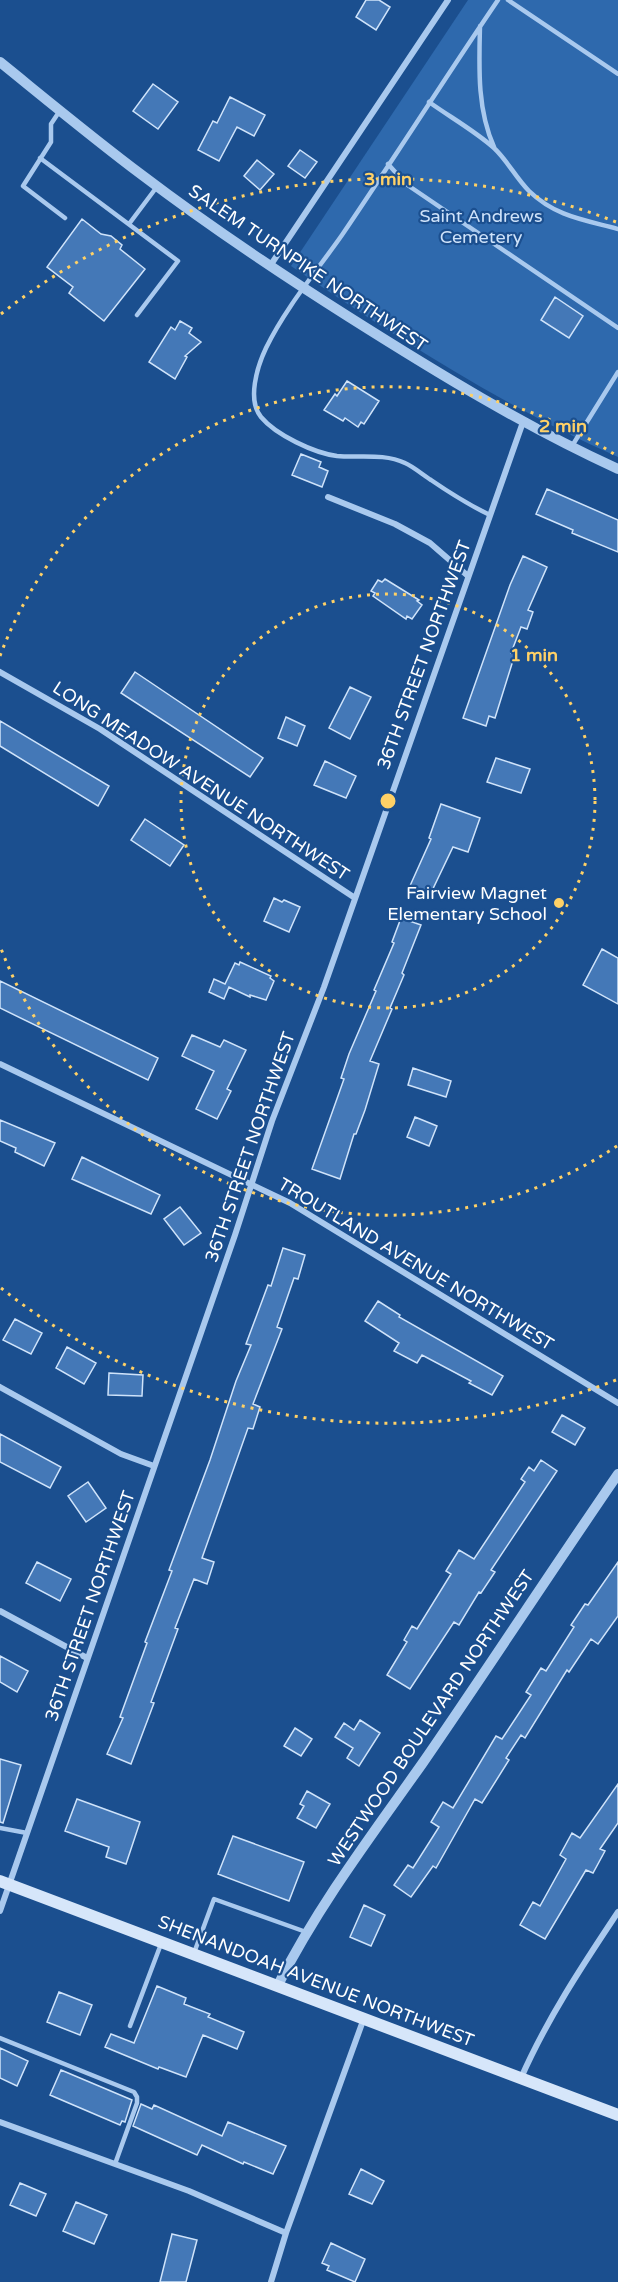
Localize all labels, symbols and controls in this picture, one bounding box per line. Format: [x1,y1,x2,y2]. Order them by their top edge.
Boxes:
text: 3 min [364,168,412,190]
street label: SALEM TURNPIKE NORTHWEST [184,180,432,356]
park label: Saint Andrews Cemetery [419,205,543,248]
text: 2 min [539,415,587,437]
street label: 36TH STREET NORTHWEST [372,537,476,773]
text: 1 min [510,644,558,666]
street label: LONG MEADOW AVENUE NORTHWEST [48,677,354,885]
centre of rings [378,791,398,811]
place label: Fairview Magnet Elementary School [387,882,547,925]
marker: Fairview Magnet Elementary School [552,896,566,910]
street label: 36TH STREET NORTHWEST [200,1029,300,1265]
street label: TROUTLAND AVENUE NORTHWEST [274,1173,558,1355]
street label: 36TH STREET NORTHWEST [40,1488,140,1724]
street label: WESTWOOD BOULEVARD NORTHWEST [323,1566,539,1870]
street label: SHENANDOAH AVENUE NORTHWEST [155,1910,477,2052]

